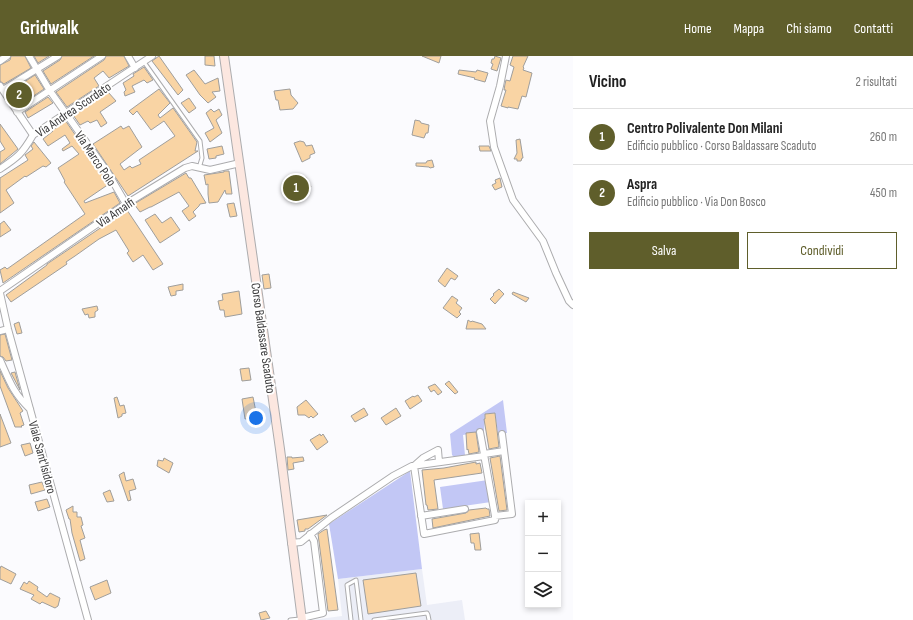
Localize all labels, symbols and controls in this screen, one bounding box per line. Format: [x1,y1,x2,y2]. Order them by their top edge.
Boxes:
text: Gridwalk [20,17,79,40]
text: Home [684,20,712,37]
text: Mappa [734,20,764,37]
text: Chi siamo [786,20,832,37]
text: Contatti [854,20,893,37]
text: Vicino [589,72,626,92]
text: 2 risultati [856,74,897,90]
street label: Via Andrea Scordato [33,79,114,141]
pin: 2 [6,80,32,110]
text: Centro Polivalente Don Milani [627,119,782,138]
street label: Via Marco Polo [71,128,119,189]
text: 1 [599,129,605,145]
text: 260 m [870,129,897,145]
text: Edificio pubblico · Corso Baldassare Scaduto [627,138,816,154]
pin: 1 [283,173,309,203]
text: Aspra [627,175,657,194]
text: 2 [599,185,605,201]
text: 450 m [870,185,897,201]
street label: Via Amalfi [93,194,138,231]
text: Edificio pubblico · Via Don Bosco [627,194,766,210]
button: Salva [589,232,739,269]
button: Condividi [747,232,897,269]
street label: Corso Baldassare Scaduto [247,282,279,395]
your location [246,408,266,428]
street label: Viale Sant'Isidoro [25,419,59,495]
map controls [525,500,561,608]
button: + [525,500,561,536]
button: − [525,536,561,572]
button: layers [525,572,561,608]

